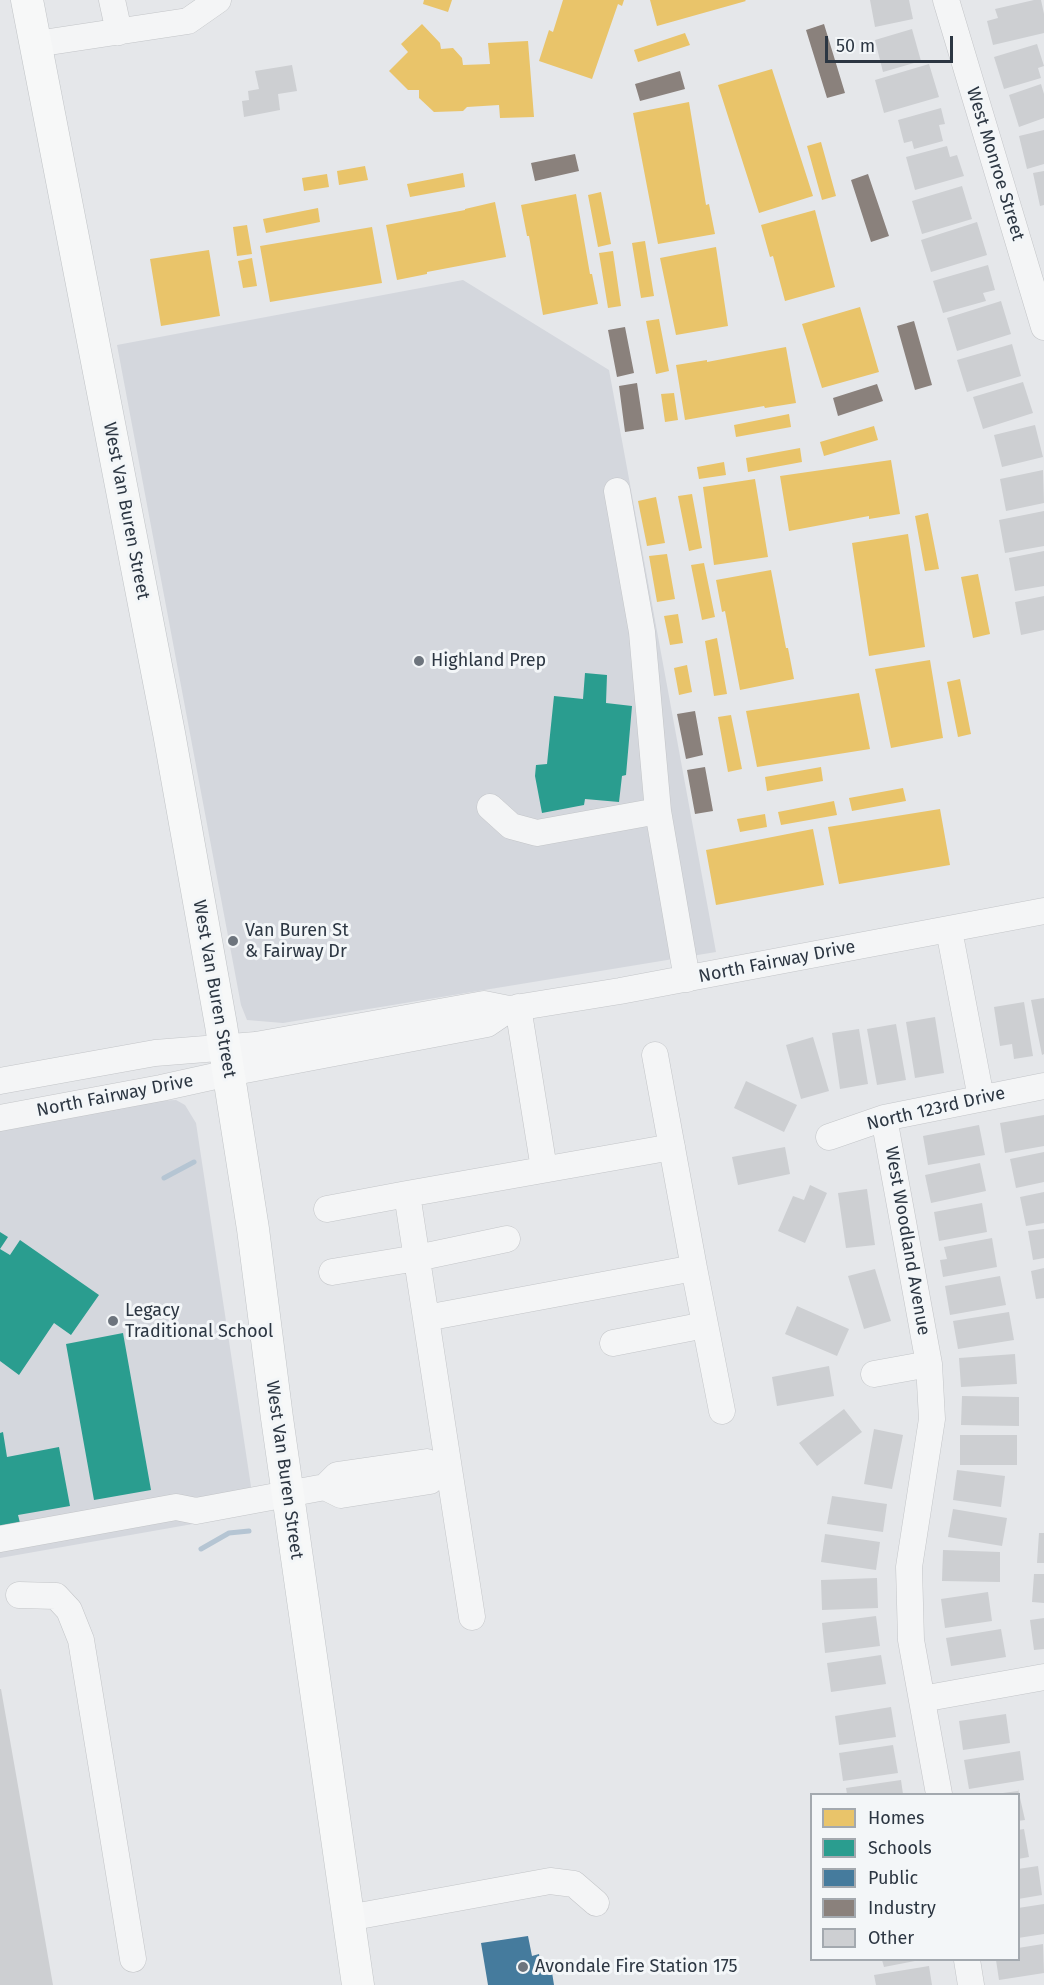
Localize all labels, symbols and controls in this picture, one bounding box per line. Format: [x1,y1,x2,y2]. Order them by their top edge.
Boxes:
scale bar [828,24,956,62]
text: 50 m [836,35,875,57]
street label: West Monroe Street [961,85,1029,243]
street label: West Van Buren Street [98,420,154,602]
place label: Highland Prep [431,650,546,672]
marker: Highland Prep [412,654,426,668]
street label: West Van Buren Street [188,898,240,1080]
place label: Van Buren St & Fairway Dr [245,920,349,962]
marker: Van Buren St & Fairway Dr [226,934,240,948]
street label: North Fairway Drive [697,936,857,988]
street label: North Fairway Drive [35,1070,195,1122]
street label: North 123rd Drive [865,1083,1007,1135]
street label: West Woodland Avenue [880,1145,934,1337]
place label: Legacy Traditional School [125,1300,273,1342]
marker: Legacy Traditional School [106,1314,120,1328]
street label: West Van Buren Street [261,1379,307,1561]
legend [810,1793,1020,1961]
text: Homes [868,1807,924,1829]
text: Schools [868,1837,932,1859]
text: Public [868,1867,918,1889]
text: Industry [868,1897,936,1919]
text: Other [868,1927,914,1949]
place label: Avondale Fire Station 175 [535,1956,737,1978]
marker: Avondale Fire Station 175 [516,1960,530,1974]

